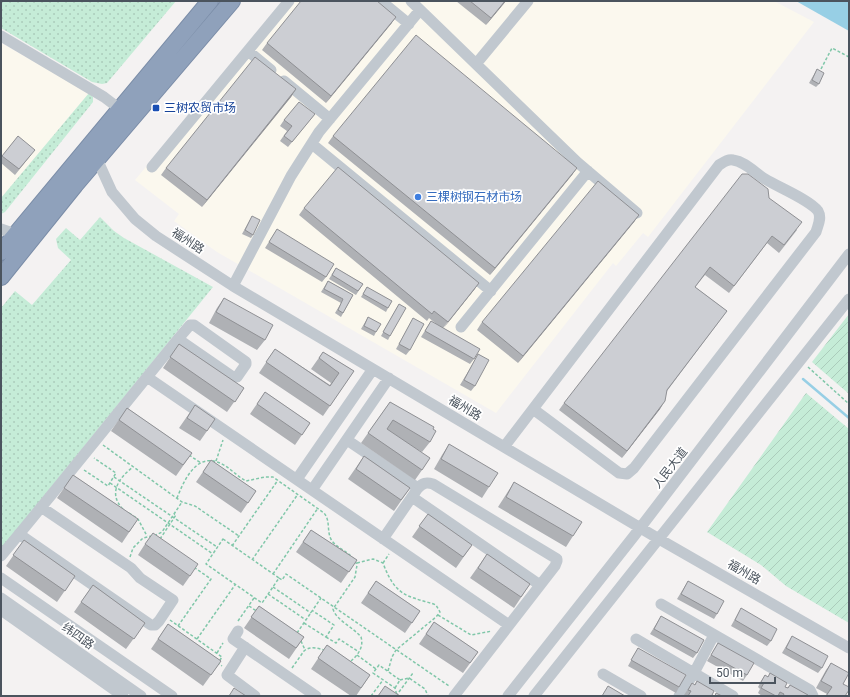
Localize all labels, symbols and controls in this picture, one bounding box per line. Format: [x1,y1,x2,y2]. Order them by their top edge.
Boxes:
place label: 三树农贸市场 [164,101,236,115]
marker: 三树农贸市场 [151,103,161,113]
place label: 三棵树钢石材市场 [426,190,522,204]
marker: 三棵树钢石材市场 [413,192,423,202]
street label: 福州路 [169,225,207,257]
street label: 福州路 [446,393,484,423]
street label: 人民大道 [650,445,690,491]
street label: 福州路 [725,557,763,587]
street label: 纬四路 [59,620,97,652]
scale bar [710,659,775,685]
text: 50 m [716,666,743,680]

